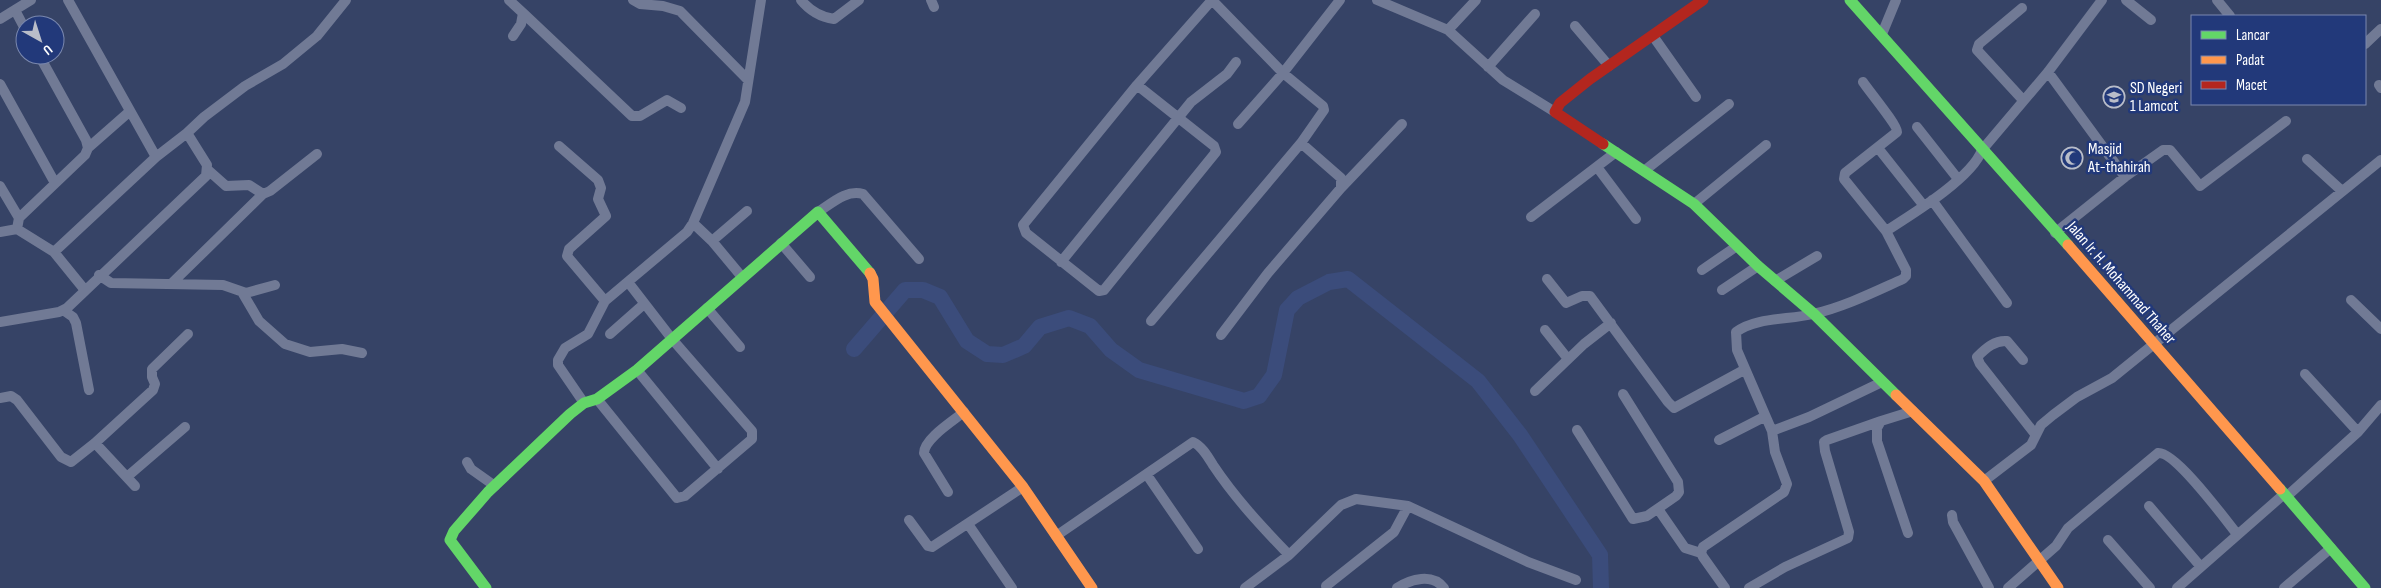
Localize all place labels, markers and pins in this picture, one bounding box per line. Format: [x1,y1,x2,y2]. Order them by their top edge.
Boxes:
place label: SD Negeri 1 Lamcot [2130,79,2182,116]
school or university icon: SD Negeri 1 Lamcot [2102,85,2126,109]
place label: Masjid At-thahirah [2087,140,2151,177]
mosque icon: Masjid At-thahirah [2060,146,2084,170]

